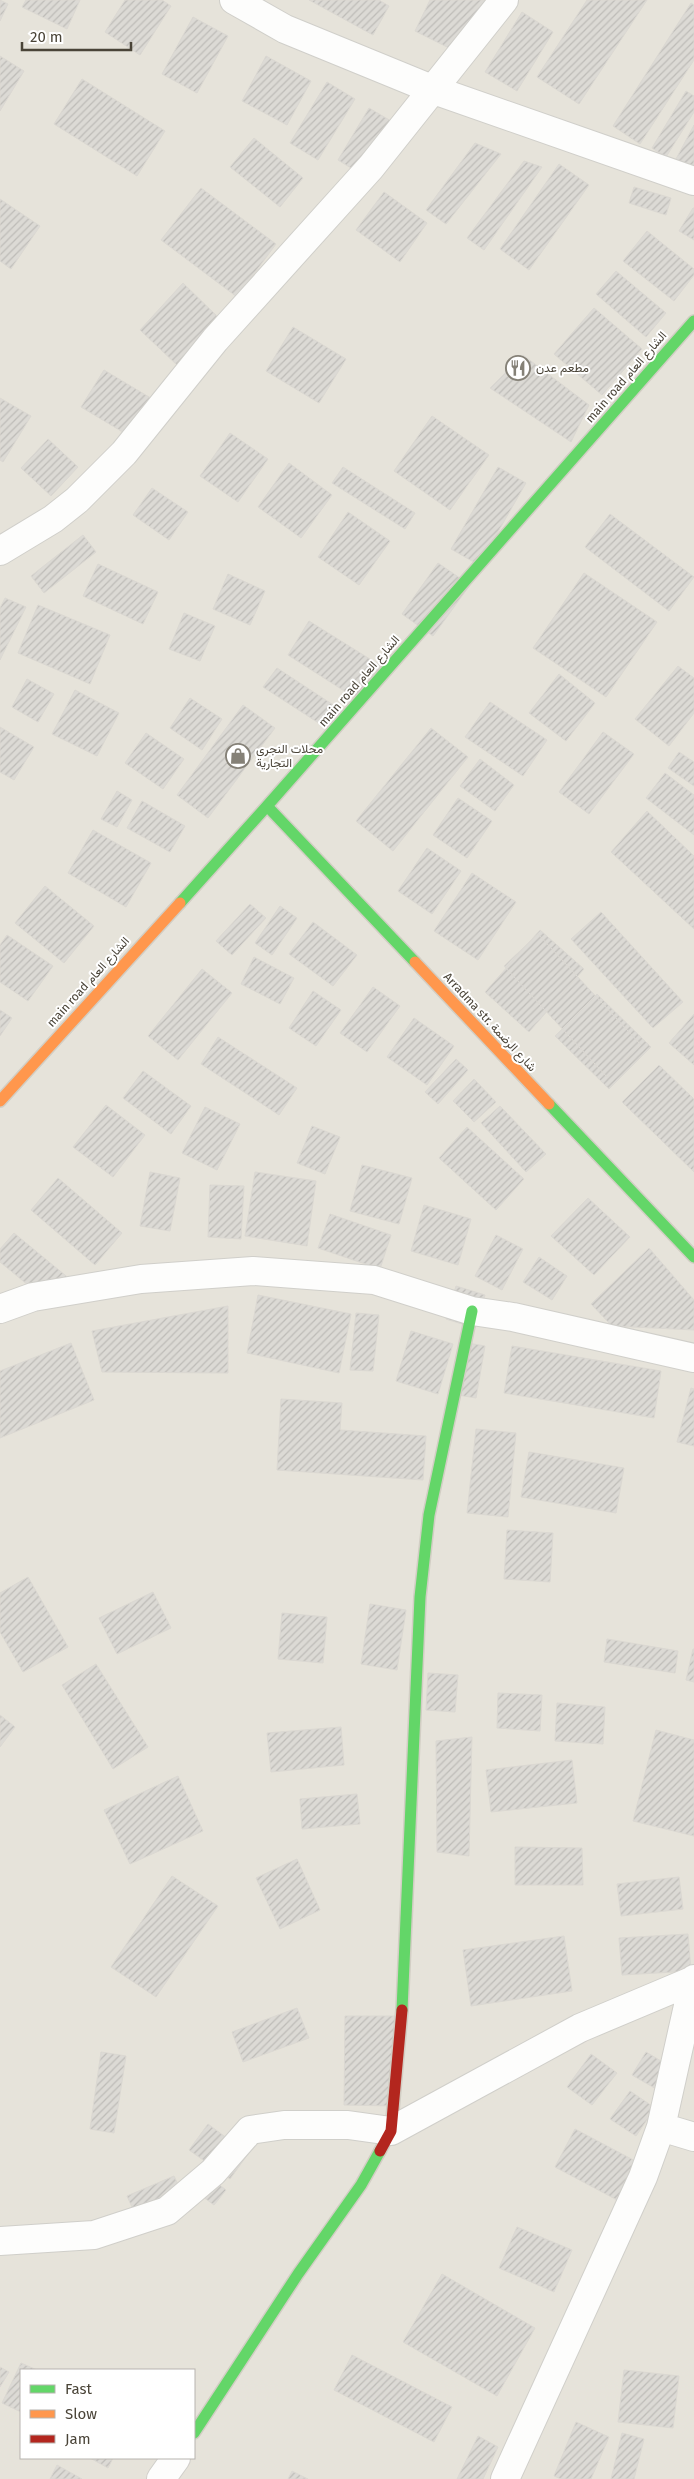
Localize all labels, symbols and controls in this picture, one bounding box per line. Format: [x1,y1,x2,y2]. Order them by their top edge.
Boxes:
scale bar [22,20,131,52]
text: 20 m [30,28,63,46]
street label: main road الشارع العام [583,329,671,427]
restaurant icon: مطعم عدن [505,355,531,381]
place label: مطعم عدن [536,361,589,376]
street label: main road الشارع العام [316,633,404,731]
place label: محلات النجري التجارية [256,742,323,771]
shop icon: محلات النجري التجارية [225,743,251,769]
street label: main road الشارع العام [44,934,134,1031]
street label: Arradma str. شارع الرضمة [439,970,539,1075]
legend [20,2369,195,2459]
text: Fast [65,2380,92,2398]
text: Slow [65,2405,97,2423]
text: Jam [65,2430,91,2448]

